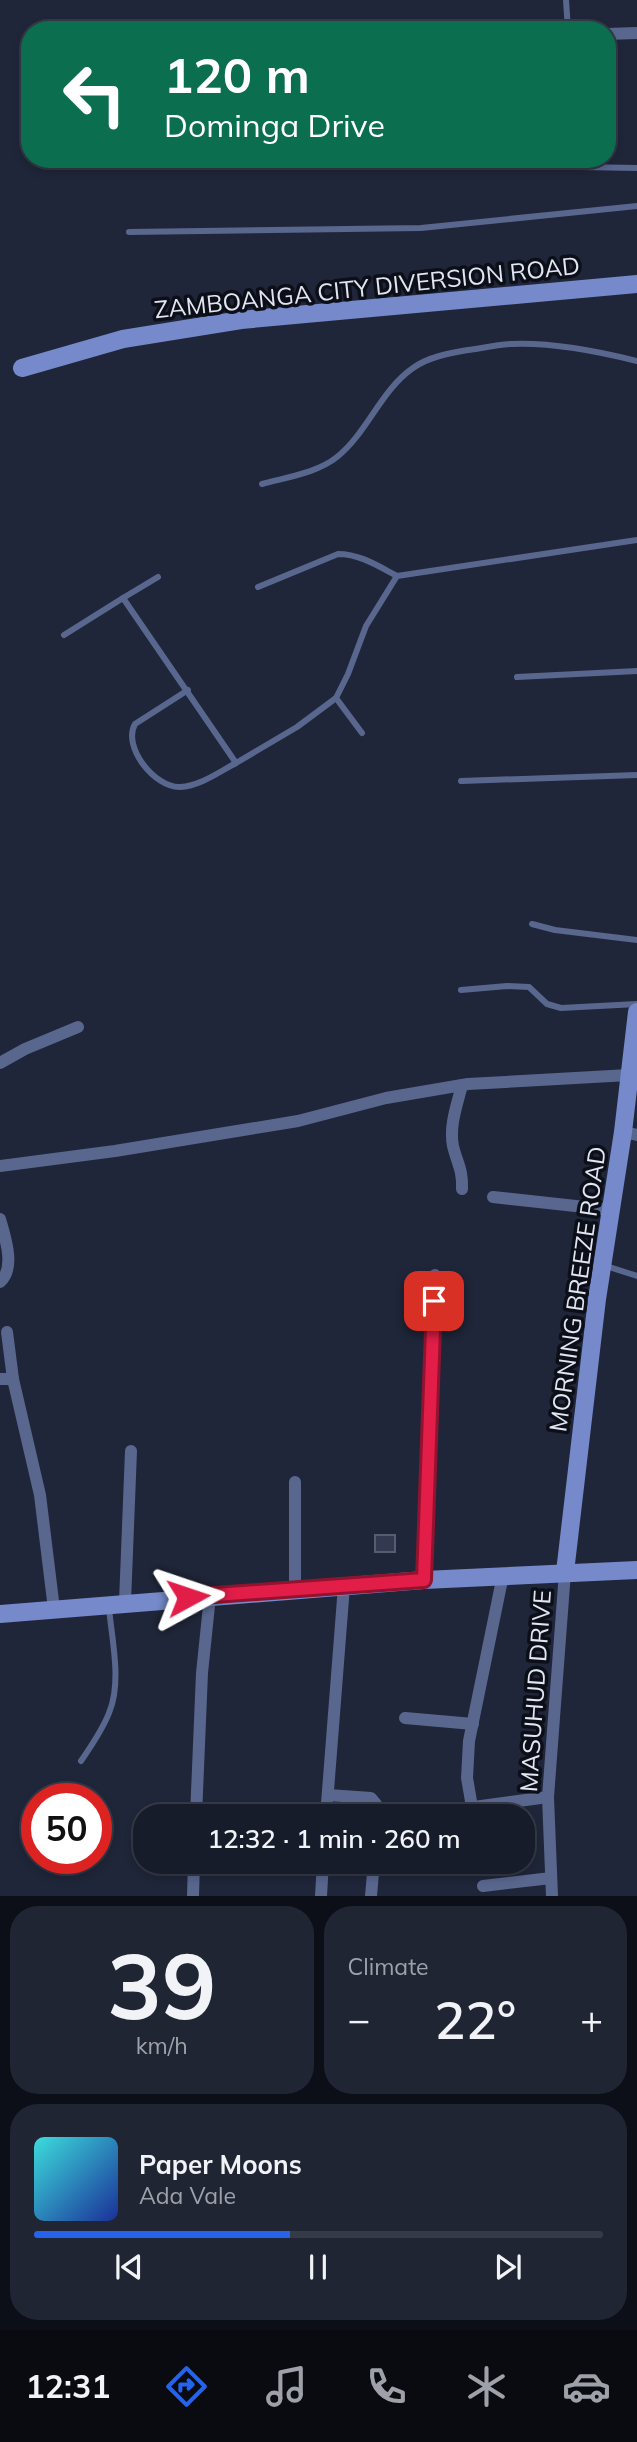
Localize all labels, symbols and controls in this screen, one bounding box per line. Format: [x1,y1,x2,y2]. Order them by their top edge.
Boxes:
text: 120 m [164,44,310,105]
icon: left [49,49,140,140]
text: Dominga Drive [164,105,385,145]
street label: ZAMBOANGA CITY DIVERSION ROAD [153,250,581,324]
street label: MORNING BREEZE ROAD [542,1144,612,1434]
pin [404,1271,464,1331]
icon: arrive [415,1282,453,1320]
position arrow [151,1560,225,1634]
street label: MASUHUD DRIVE [513,1589,557,1793]
speed limit sign: 50 [21,1783,112,1874]
text: 12:32 · 1 min · 260 m [207,1822,461,1855]
text: 39 [107,1928,216,2042]
text: Climate [348,1952,429,1981]
text: 22° [434,1987,516,2052]
text: − [348,1995,370,2043]
text: + [580,1995,603,2043]
text: km/h [136,2031,188,2060]
text: Paper Moons [139,2148,302,2181]
text: Ada Vale [139,2181,236,2210]
icon: previous [110,2248,148,2286]
icon: pause [299,2248,337,2286]
icon: next [489,2248,527,2286]
icon: directions [162,2362,211,2411]
icon: music [262,2362,311,2411]
icon: phone [362,2362,411,2411]
icon: climate [462,2362,511,2411]
icon: car [562,2362,611,2411]
text: 12:31 [26,2366,110,2406]

